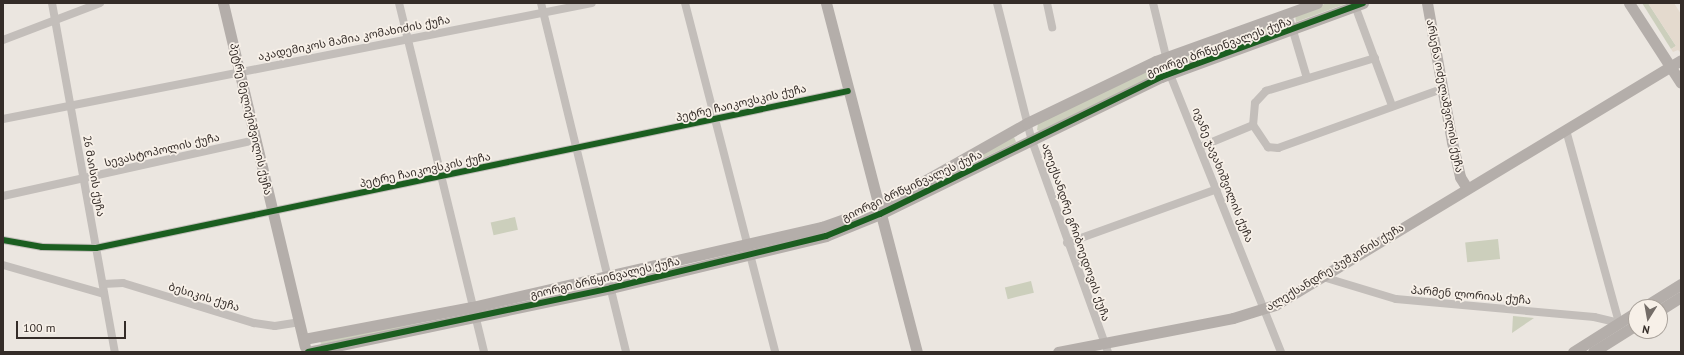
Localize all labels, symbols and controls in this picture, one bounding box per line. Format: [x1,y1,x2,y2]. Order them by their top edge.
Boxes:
street label: აკადემიკოს მამია კომახიძის ქუჩა [257,13,451,63]
street label: გიორგი ბრწყინვალეს ქუჩა [1145,15,1293,79]
street label: არსენა ოძელაშვილის ქუჩა [1424,18,1466,174]
street label: პეტრე მელიქიშვილის ქუჩა [227,42,275,196]
street label: პეტრე ჩაიკოვსკის ქუჩა [674,82,808,124]
street label: ივანე ჯავახიშვილის ქუჩა [1190,106,1256,244]
street label: სევასტოპოლის ქუჩა [103,130,221,170]
street label: 26 მაისის ქუჩა [80,134,108,218]
street label: ალექსანდრე გრიბოედოვის ქუჩა [1039,141,1113,323]
street label: გიორგი ბრწყინვალეს ქუჩა [840,148,984,224]
street label: პეტრე ჩაიკოვსკის ქუჩა [358,150,492,190]
street label: ალექსანდრე პუშკინის ქუჩა [1264,221,1406,313]
street label: გიორგი ბრწყინვალეს ქუჩა [529,254,681,302]
street label: ბესიკის ქუჩა [167,280,241,314]
street label: პარმენ ლორიას ქუჩა [1410,283,1532,307]
north arrow [1628,299,1668,339]
scale bar [18,313,128,339]
text: 100 m [23,320,56,335]
text: N [1641,322,1651,337]

